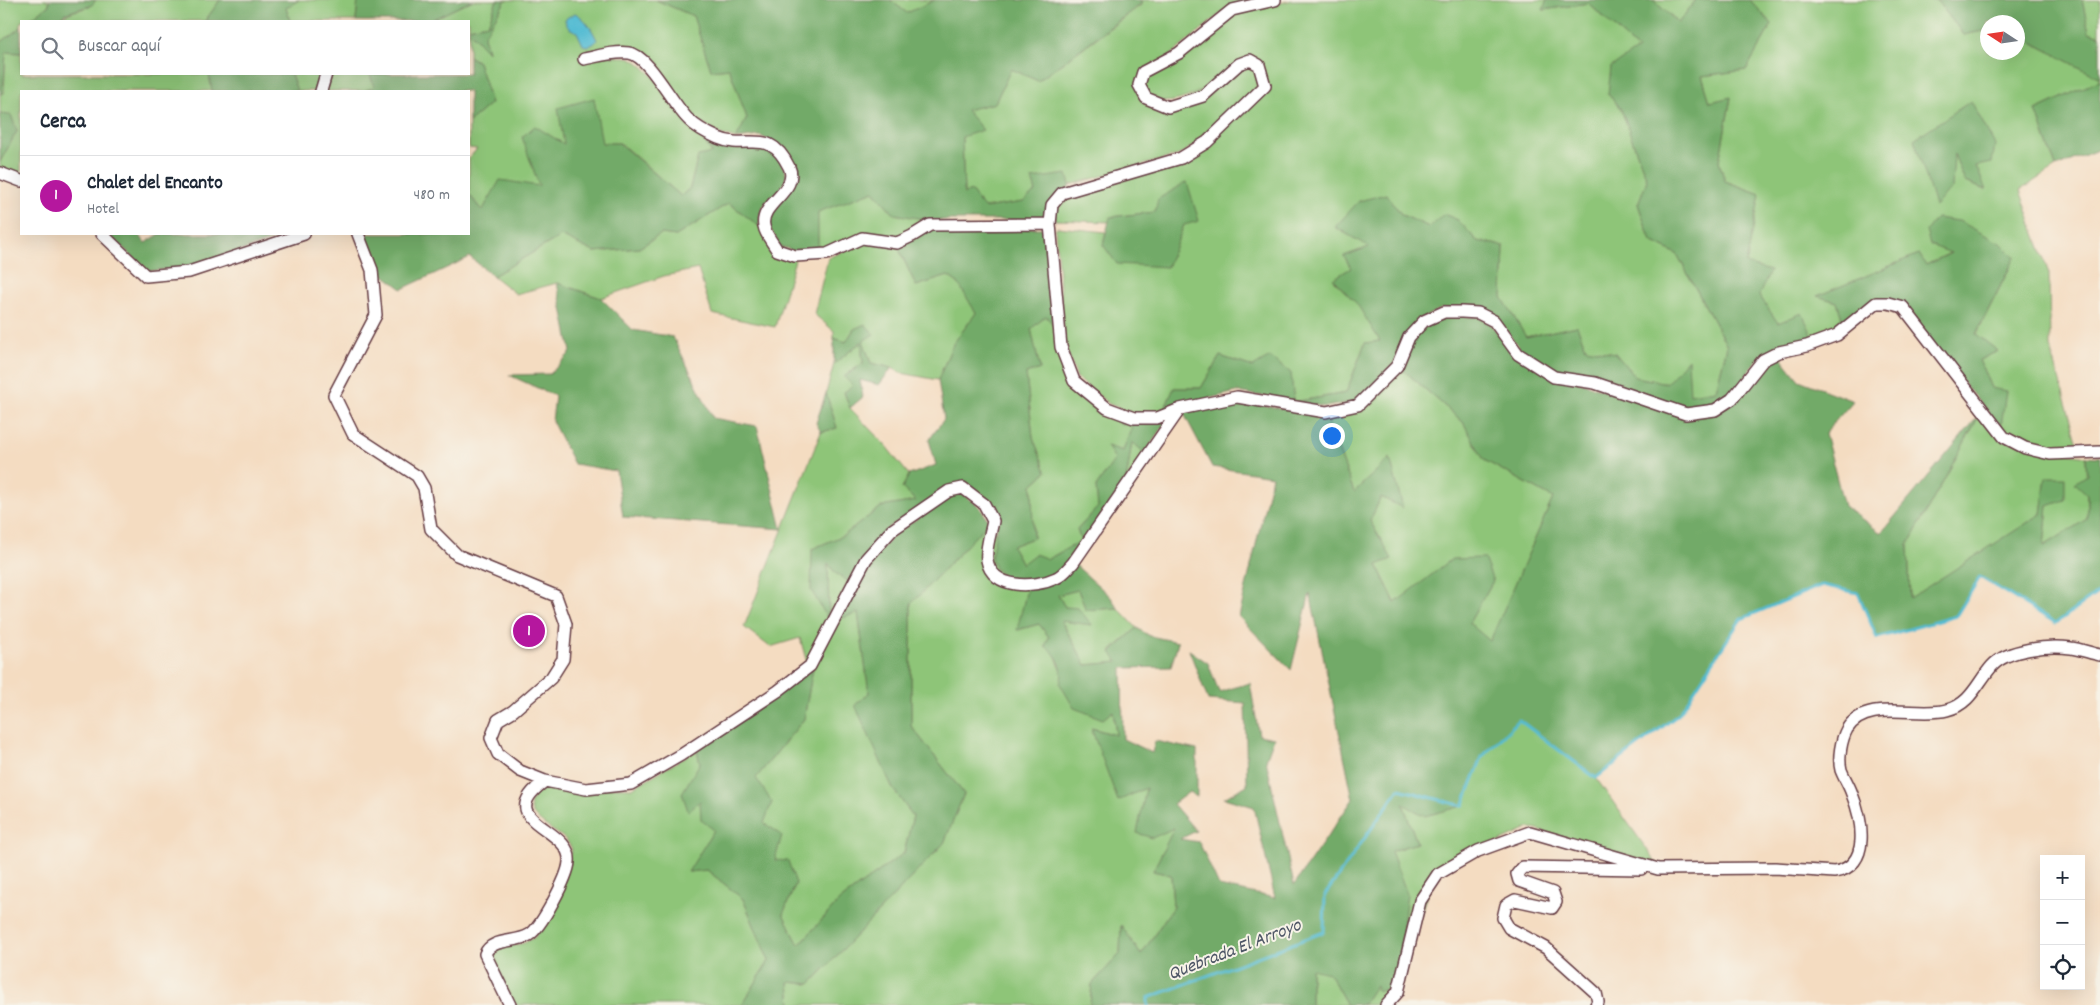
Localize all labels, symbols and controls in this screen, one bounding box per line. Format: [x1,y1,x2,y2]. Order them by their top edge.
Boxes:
north arrow [1980,15,2025,60]
search box [20,20,470,75]
icon: search [38,34,66,62]
text: Buscar aquí [78,34,160,61]
text: Cerca [40,108,86,138]
text: Chalet del Encanto [87,171,223,198]
text: 1 [54,184,58,207]
text: 480 m [414,184,450,207]
text: Hotel [87,198,119,221]
your location [1319,423,1345,449]
pin: 1 [513,612,545,650]
map controls [2040,855,2085,990]
button: + [2040,855,2085,900]
button: − [2040,900,2085,945]
water label: Quebrada El Arroyo [1165,913,1307,989]
button: locate [2040,945,2085,990]

